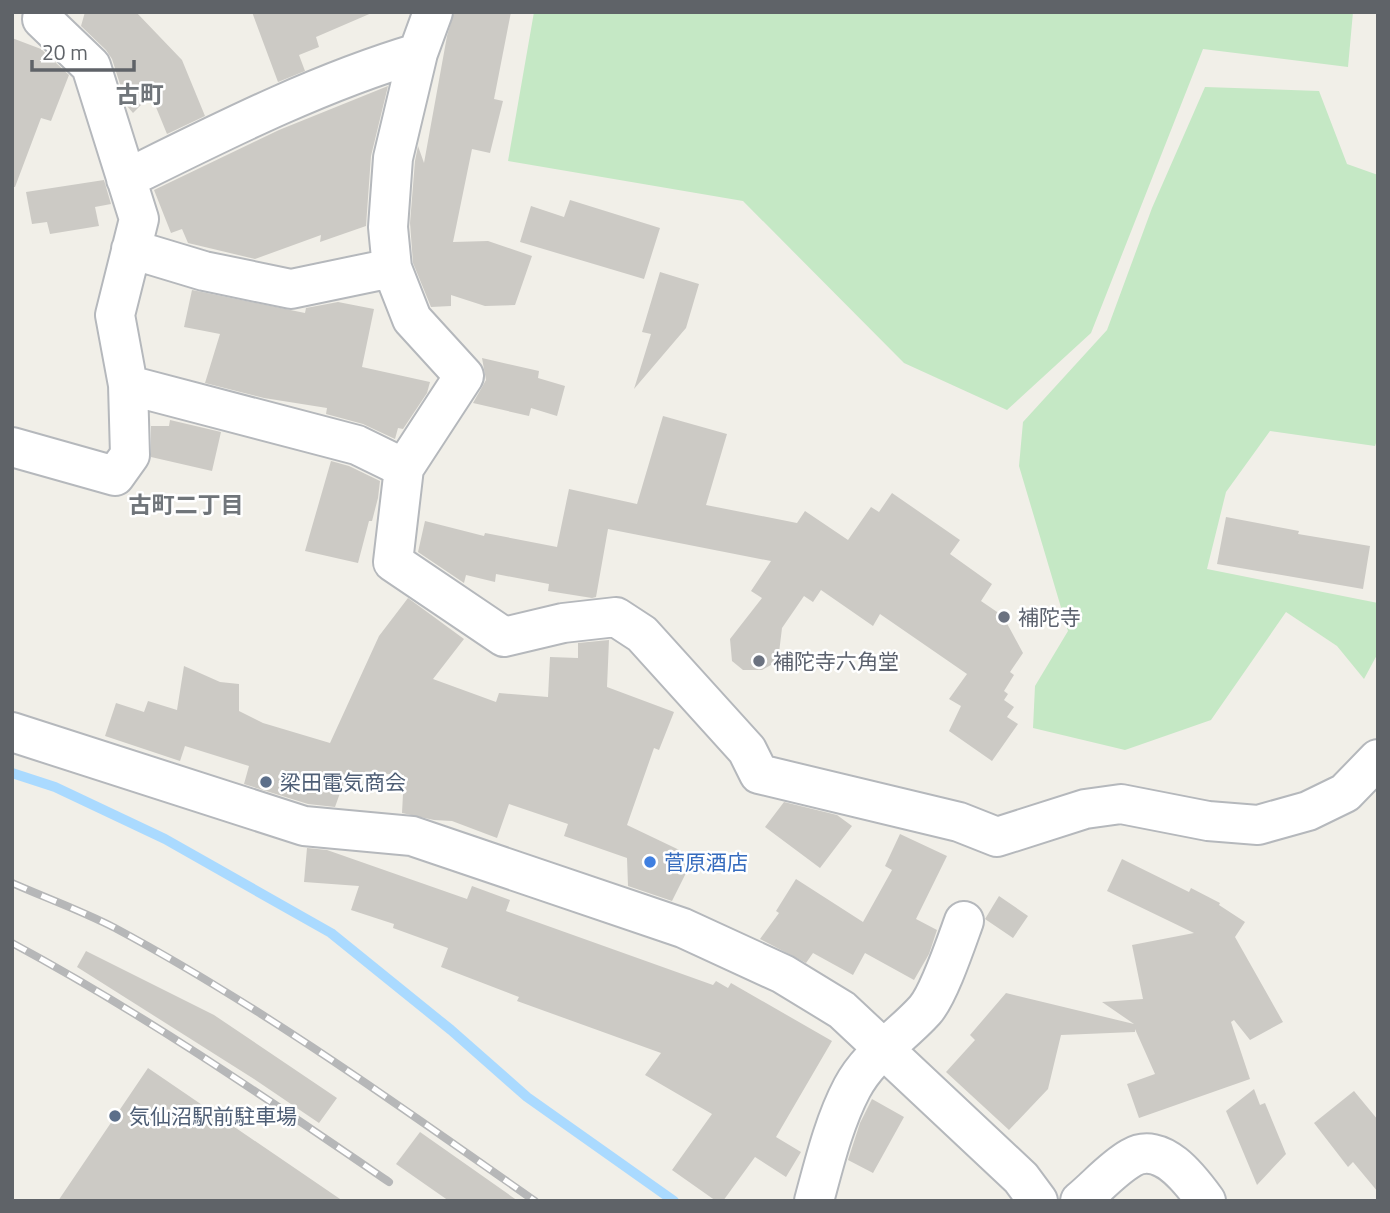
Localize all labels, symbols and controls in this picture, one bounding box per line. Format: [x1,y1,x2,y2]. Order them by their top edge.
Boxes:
scale bar [32,28,133,72]
text: 20 m [42,36,88,68]
district label: 古町 [116,76,164,112]
district label: 古町二丁目 [129,487,244,522]
place label: 補陀寺 [1018,601,1081,633]
marker: 補陀寺 [996,609,1012,625]
place label: 補陀寺六角堂 [773,645,899,677]
marker: 補陀寺六角堂 [751,653,767,669]
place label: 梁田電気商会 [280,766,406,798]
marker: 梁田電気商会 [258,774,274,790]
place label: 菅原酒店 [664,846,748,878]
marker: 菅原酒店 [642,854,658,870]
place label: 気仙沼駅前駐車場 [129,1100,297,1132]
marker: 気仙沼駅前駐車場 [107,1108,123,1124]

